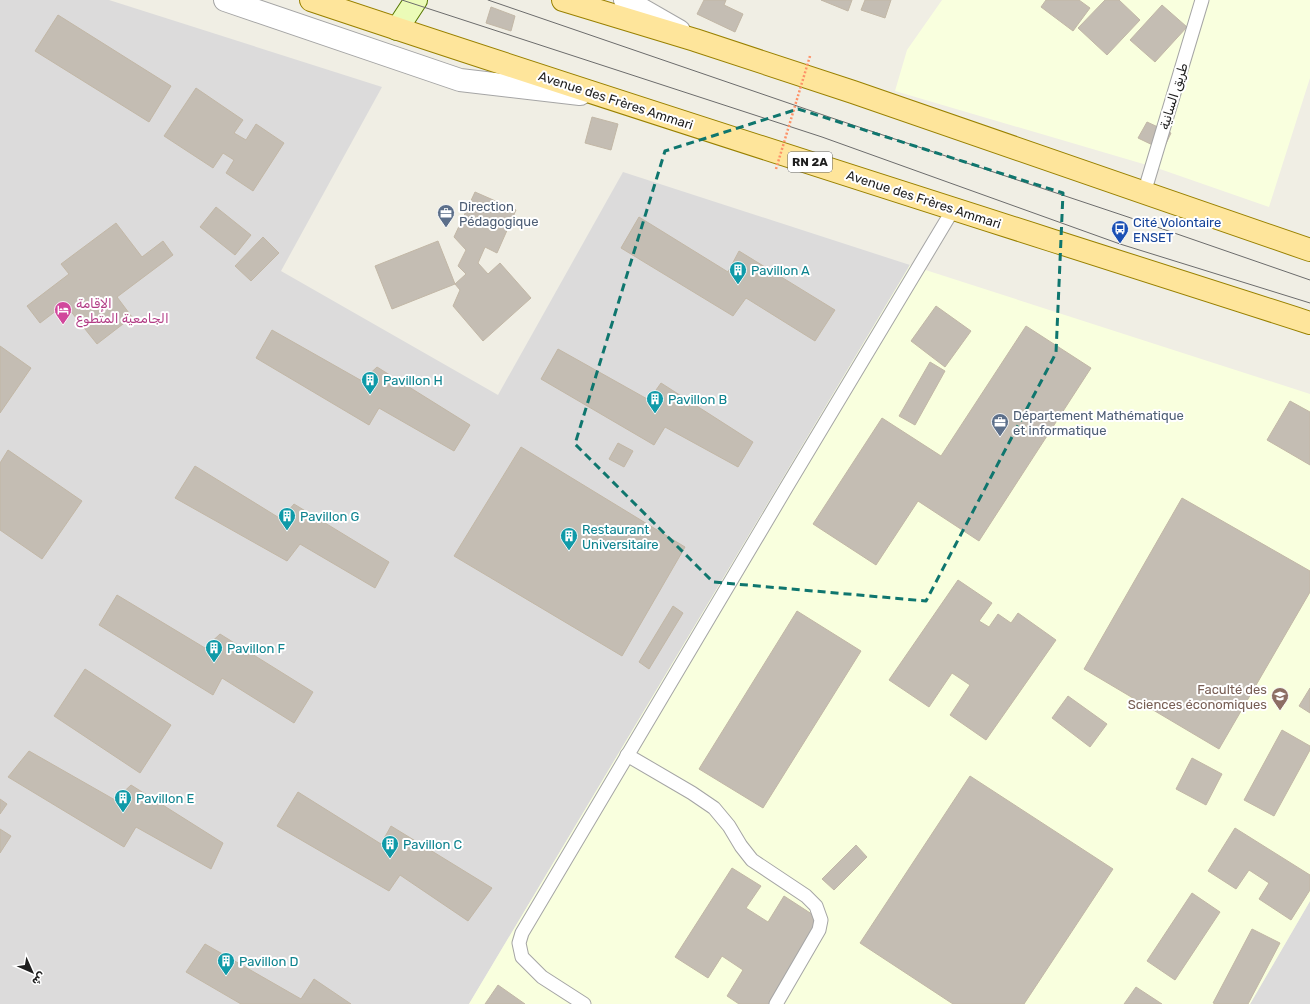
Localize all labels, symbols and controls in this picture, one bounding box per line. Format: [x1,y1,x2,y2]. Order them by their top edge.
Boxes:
street label: طريق السانية [1156,61,1192,132]
street label: Avenue des Frères Ammari [537,68,695,133]
road number: RN 2A [788,152,832,172]
street label: Avenue des Frères Ammari [845,167,1003,232]
place label: Direction Pédagogique [459,199,538,230]
office icon: Direction Pédagogique [436,203,456,228]
place label: Cité Volontaire ENSET [1133,215,1221,245]
bus stop icon: Cité Volontaire ENSET [1110,219,1130,244]
building icon: Pavillon A [728,260,748,285]
place label: Pavillon A [751,263,810,278]
place label: الإقامة الجامعية المتطوع [76,296,169,328]
hotel icon: الإقامة الجامعية المتطوع [53,300,73,325]
building icon: Pavillon H [360,370,380,395]
place label: Pavillon H [383,373,443,388]
building icon: Pavillon B [645,389,665,414]
place label: Pavillon B [668,392,727,407]
place label: Département Mathématique et informatique [1013,408,1184,438]
office icon: Département Mathématique et informatique [990,412,1010,437]
building icon: Pavillon G [277,506,297,531]
place label: Pavillon G [300,509,359,524]
place label: Restaurant Universitaire [582,522,659,552]
building icon: Restaurant Universitaire [559,526,579,551]
building icon: Pavillon F [204,638,224,663]
place label: Pavillon F [227,641,285,656]
place label: Faculté des Sciences économiques [1128,682,1267,712]
school or university icon: Faculté des Sciences économiques [1270,686,1290,711]
building icon: Pavillon E [113,788,133,813]
place label: Pavillon E [136,791,194,806]
building icon: Pavillon C [380,834,400,859]
place label: Pavillon C [403,837,462,852]
building icon: Pavillon D [216,951,236,976]
north arrow [12,952,52,992]
place label: Pavillon D [239,954,298,969]
text: ش [29,969,48,988]

